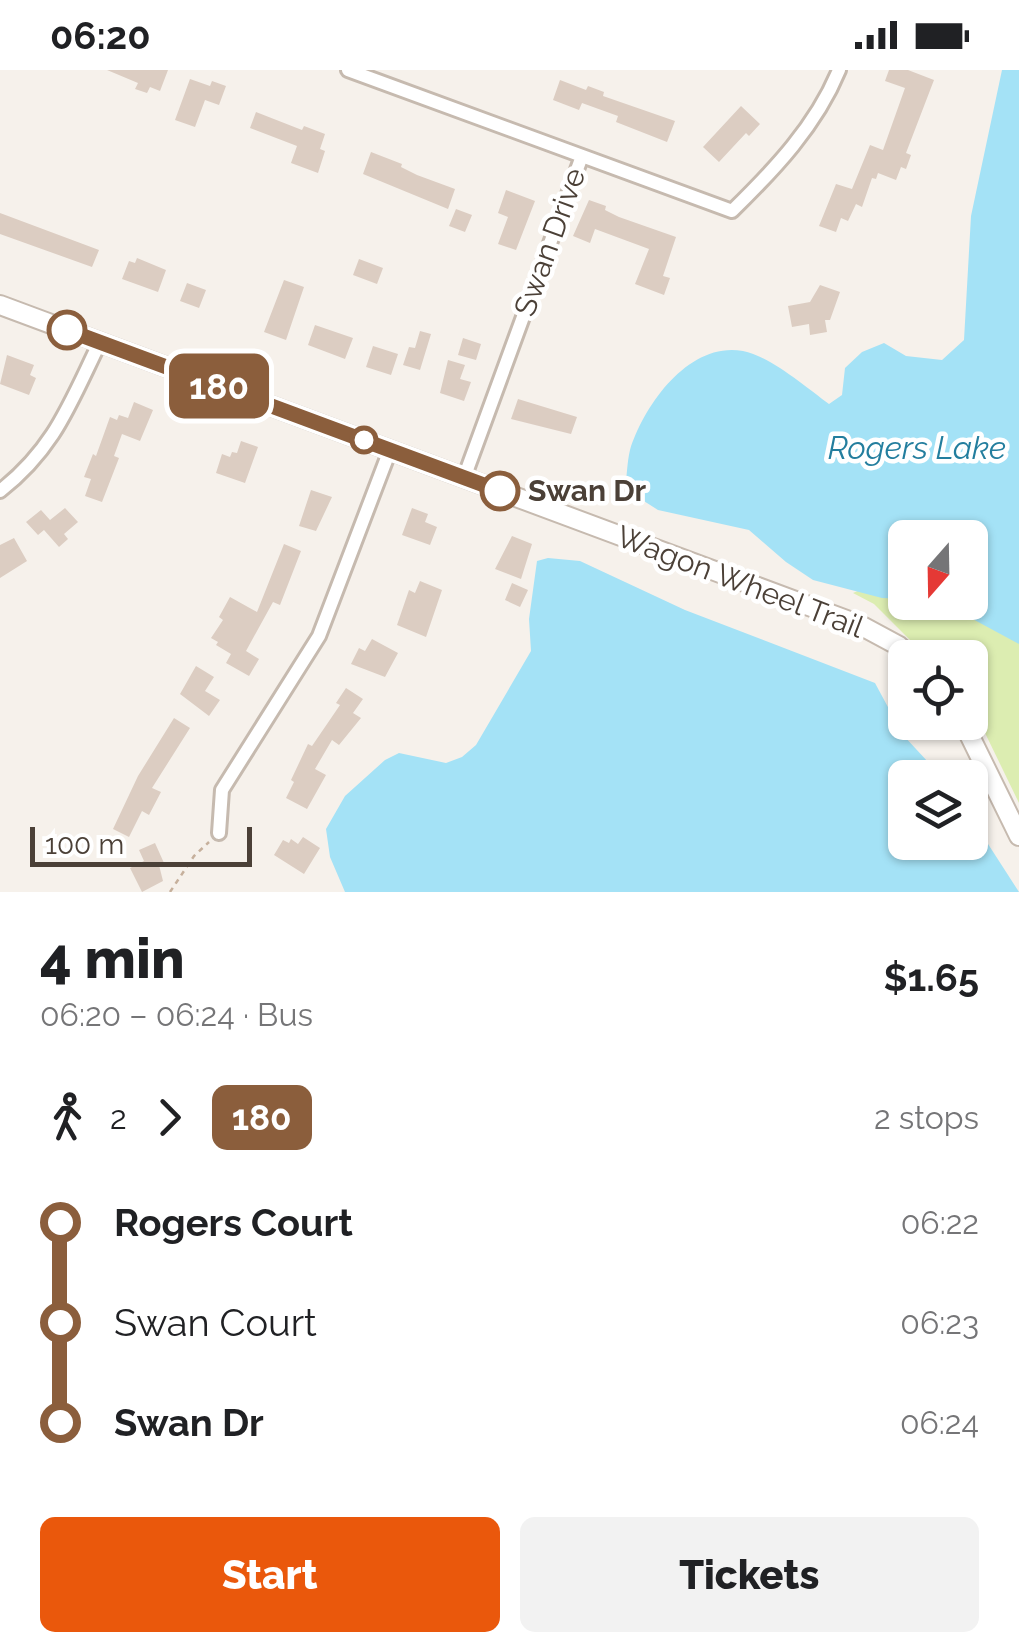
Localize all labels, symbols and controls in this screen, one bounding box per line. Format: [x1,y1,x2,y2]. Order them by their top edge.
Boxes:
text: 06:20 [50,13,151,58]
street label: Swan Drive [507,163,592,321]
unlabelled marker [48,311,86,349]
line badge: 180 [162,354,276,418]
text: 180 [189,366,249,407]
unlabelled marker [351,427,377,453]
water label: Rogers Lake [828,429,1006,466]
marker: Swan Dr [481,472,519,510]
place label: Swan Dr [528,473,647,508]
street label: Wagon Wheel Trail [612,518,869,645]
north arrow [888,520,988,620]
map controls [888,520,988,860]
button: locate [888,640,988,740]
button: layers [888,760,988,860]
scale bar [30,822,252,866]
text: 100 m [45,828,124,861]
text: 4 min [40,926,185,991]
text: $1.65 [883,955,979,1000]
text: 06:20 – 06:24 · Bus [40,996,313,1033]
icon: walk [40,1090,95,1145]
icon: forward [142,1090,197,1145]
text: 180 [232,1097,292,1138]
text: 2 [110,1099,127,1136]
text: 2 stops [874,1099,979,1136]
text: Rogers Court [114,1200,353,1245]
text: 06:22 [901,1204,979,1241]
text: Swan Court [114,1300,317,1345]
text: 06:23 [900,1304,979,1341]
text: Swan Dr [114,1400,264,1445]
text: 06:24 [900,1404,979,1441]
button: Start [40,1517,500,1632]
button: Tickets [520,1517,979,1632]

